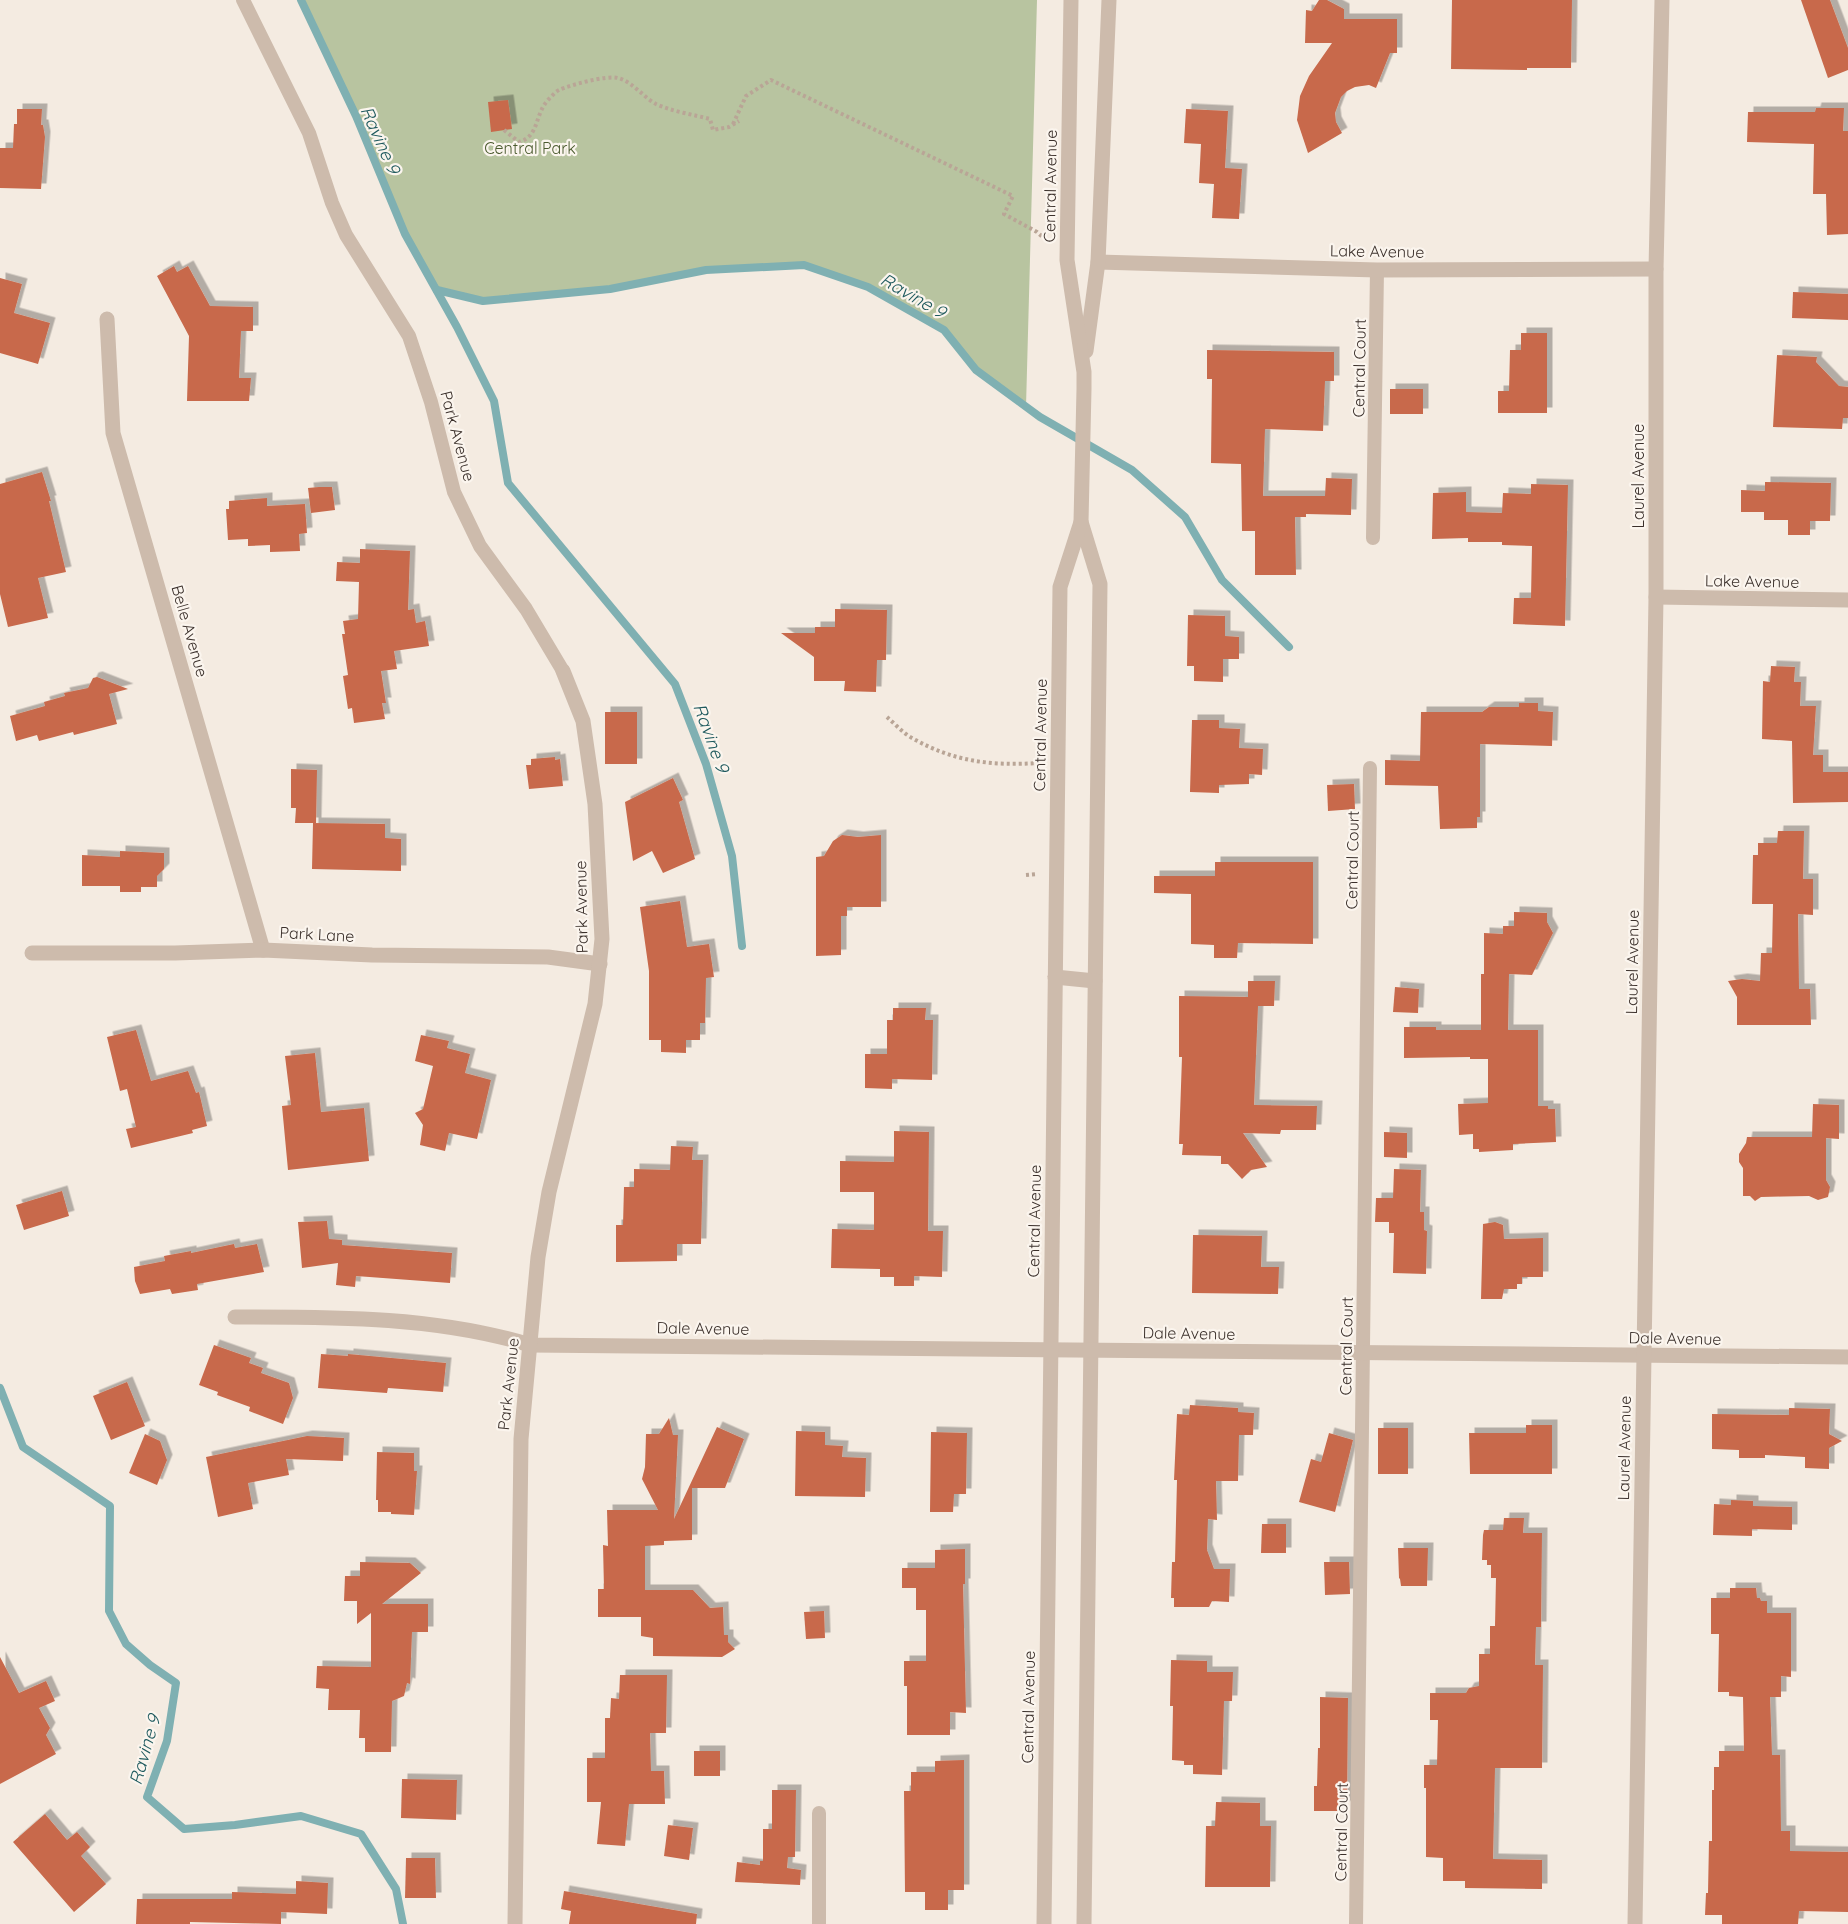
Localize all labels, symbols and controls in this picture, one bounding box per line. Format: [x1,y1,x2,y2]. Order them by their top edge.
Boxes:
water label: Ravine 9 [355,102,406,179]
street label: Central Avenue [1039,130,1061,242]
park label: Central Park [484,138,576,158]
street label: Lake Avenue [1330,240,1424,262]
water label: Ravine 9 [876,268,952,324]
street label: Central Court [1348,318,1370,418]
street label: Park Avenue [436,389,480,483]
street label: Laurel Avenue [1628,424,1648,528]
street label: Lake Avenue [1705,570,1799,592]
street label: Belle Avenue [167,583,213,679]
street label: Central Avenue [1029,679,1051,791]
water label: Ravine 9 [688,700,735,777]
street label: Central Court [1341,810,1363,910]
street label: Park Avenue [570,860,592,954]
street label: Laurel Avenue [1621,909,1643,1015]
street label: Park Lane [279,922,355,946]
street label: Central Avenue [1023,1165,1045,1277]
street label: Central Court [1335,1296,1357,1396]
street label: Dale Avenue [656,1317,750,1339]
street label: Dale Avenue [1142,1322,1236,1344]
street label: Dale Avenue [1628,1327,1722,1349]
street label: Park Avenue [493,1337,523,1431]
street label: Laurel Avenue [1613,1395,1635,1501]
street label: Central Avenue [1017,1651,1039,1763]
water label: Ravine 9 [124,1710,166,1788]
street label: Central Court [1330,1782,1352,1882]

